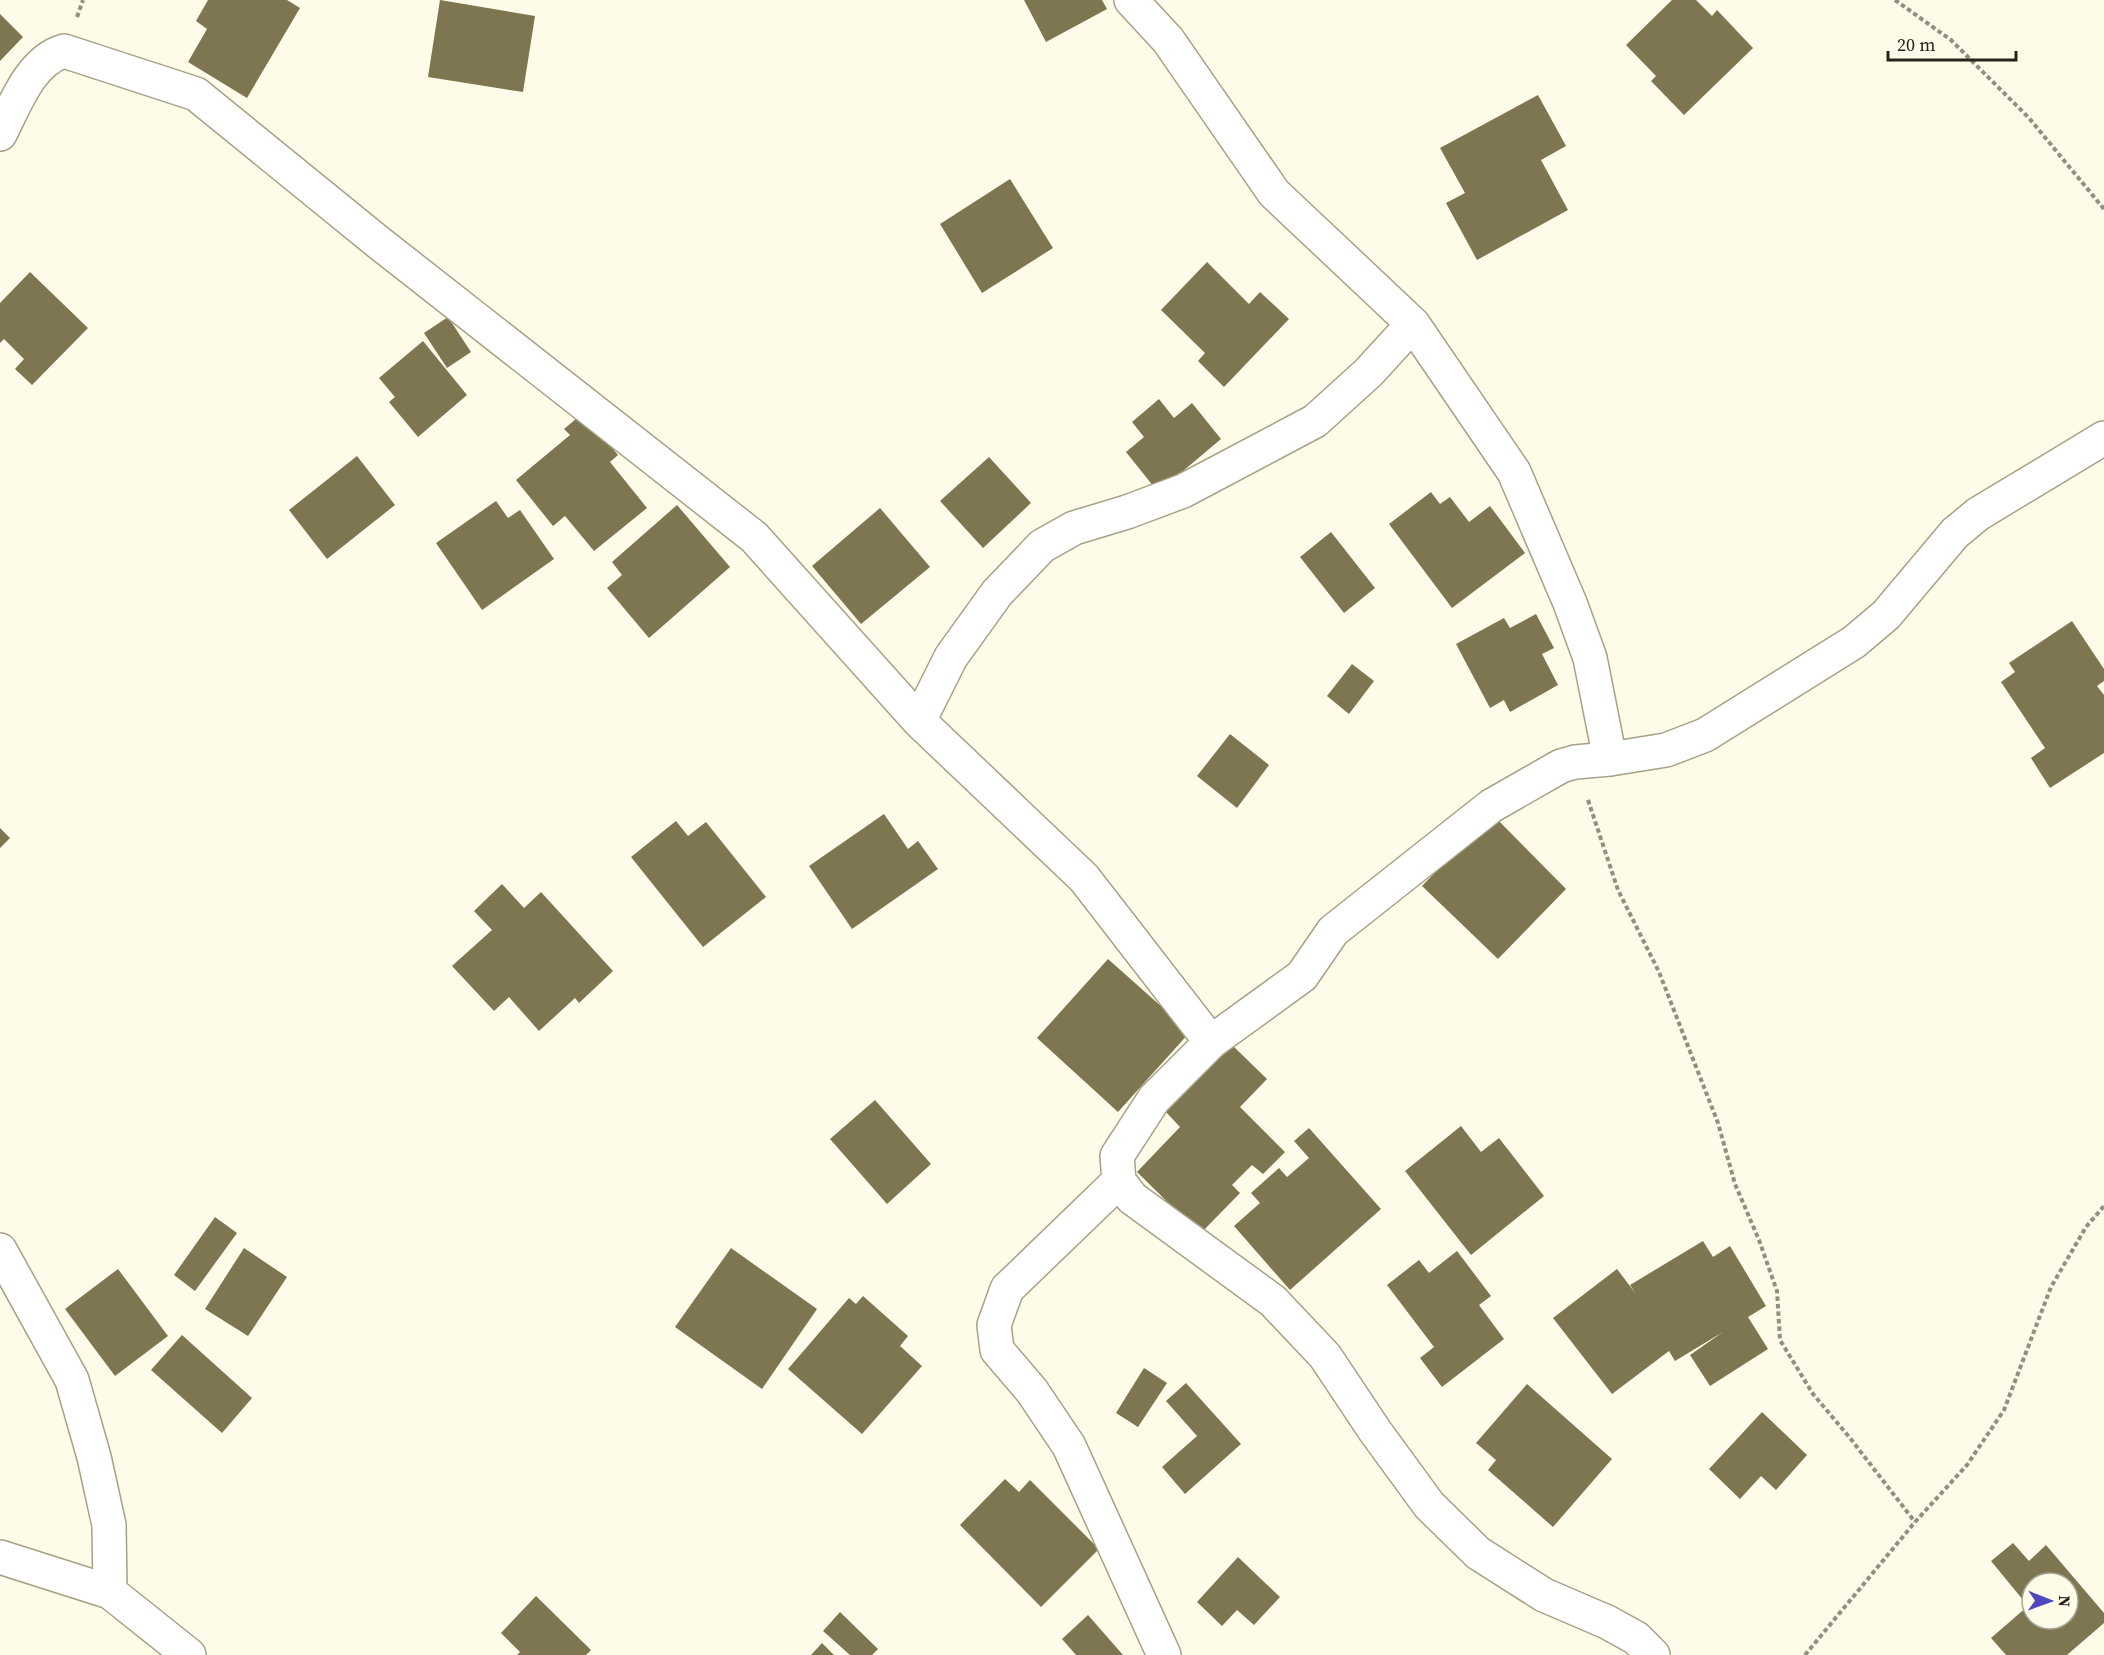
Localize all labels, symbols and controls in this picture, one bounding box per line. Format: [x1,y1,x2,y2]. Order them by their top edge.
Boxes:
scale bar [1888,24,2016,62]
text: 20 m [1897,32,1935,57]
north arrow [2020,1571,2080,1631]
text: N [2054,1595,2076,1608]

